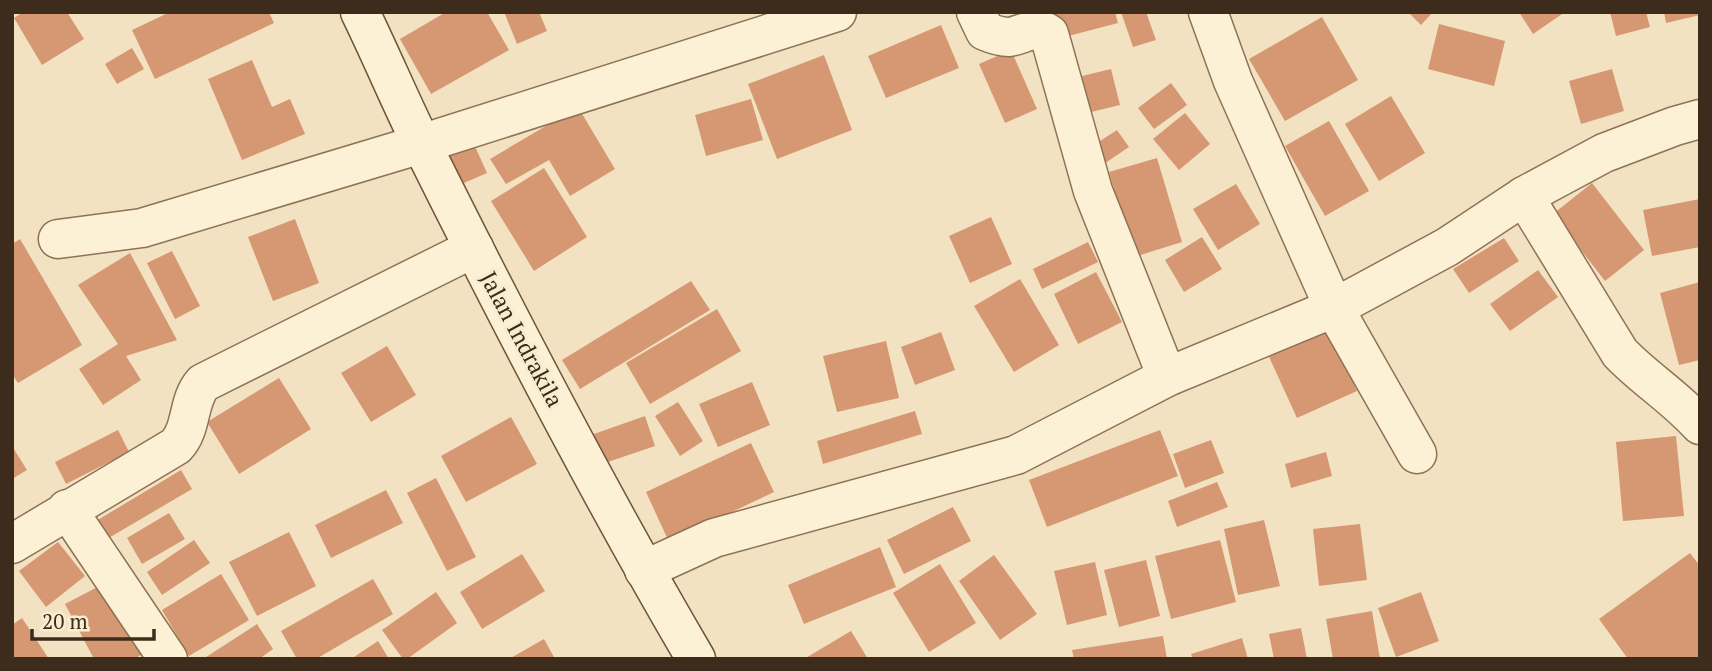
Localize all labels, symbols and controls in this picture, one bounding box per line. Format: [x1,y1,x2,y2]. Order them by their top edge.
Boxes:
street label: Jalan Indrakila [473,266,571,413]
scale bar [32,598,154,642]
text: 20 m [42,607,88,635]

